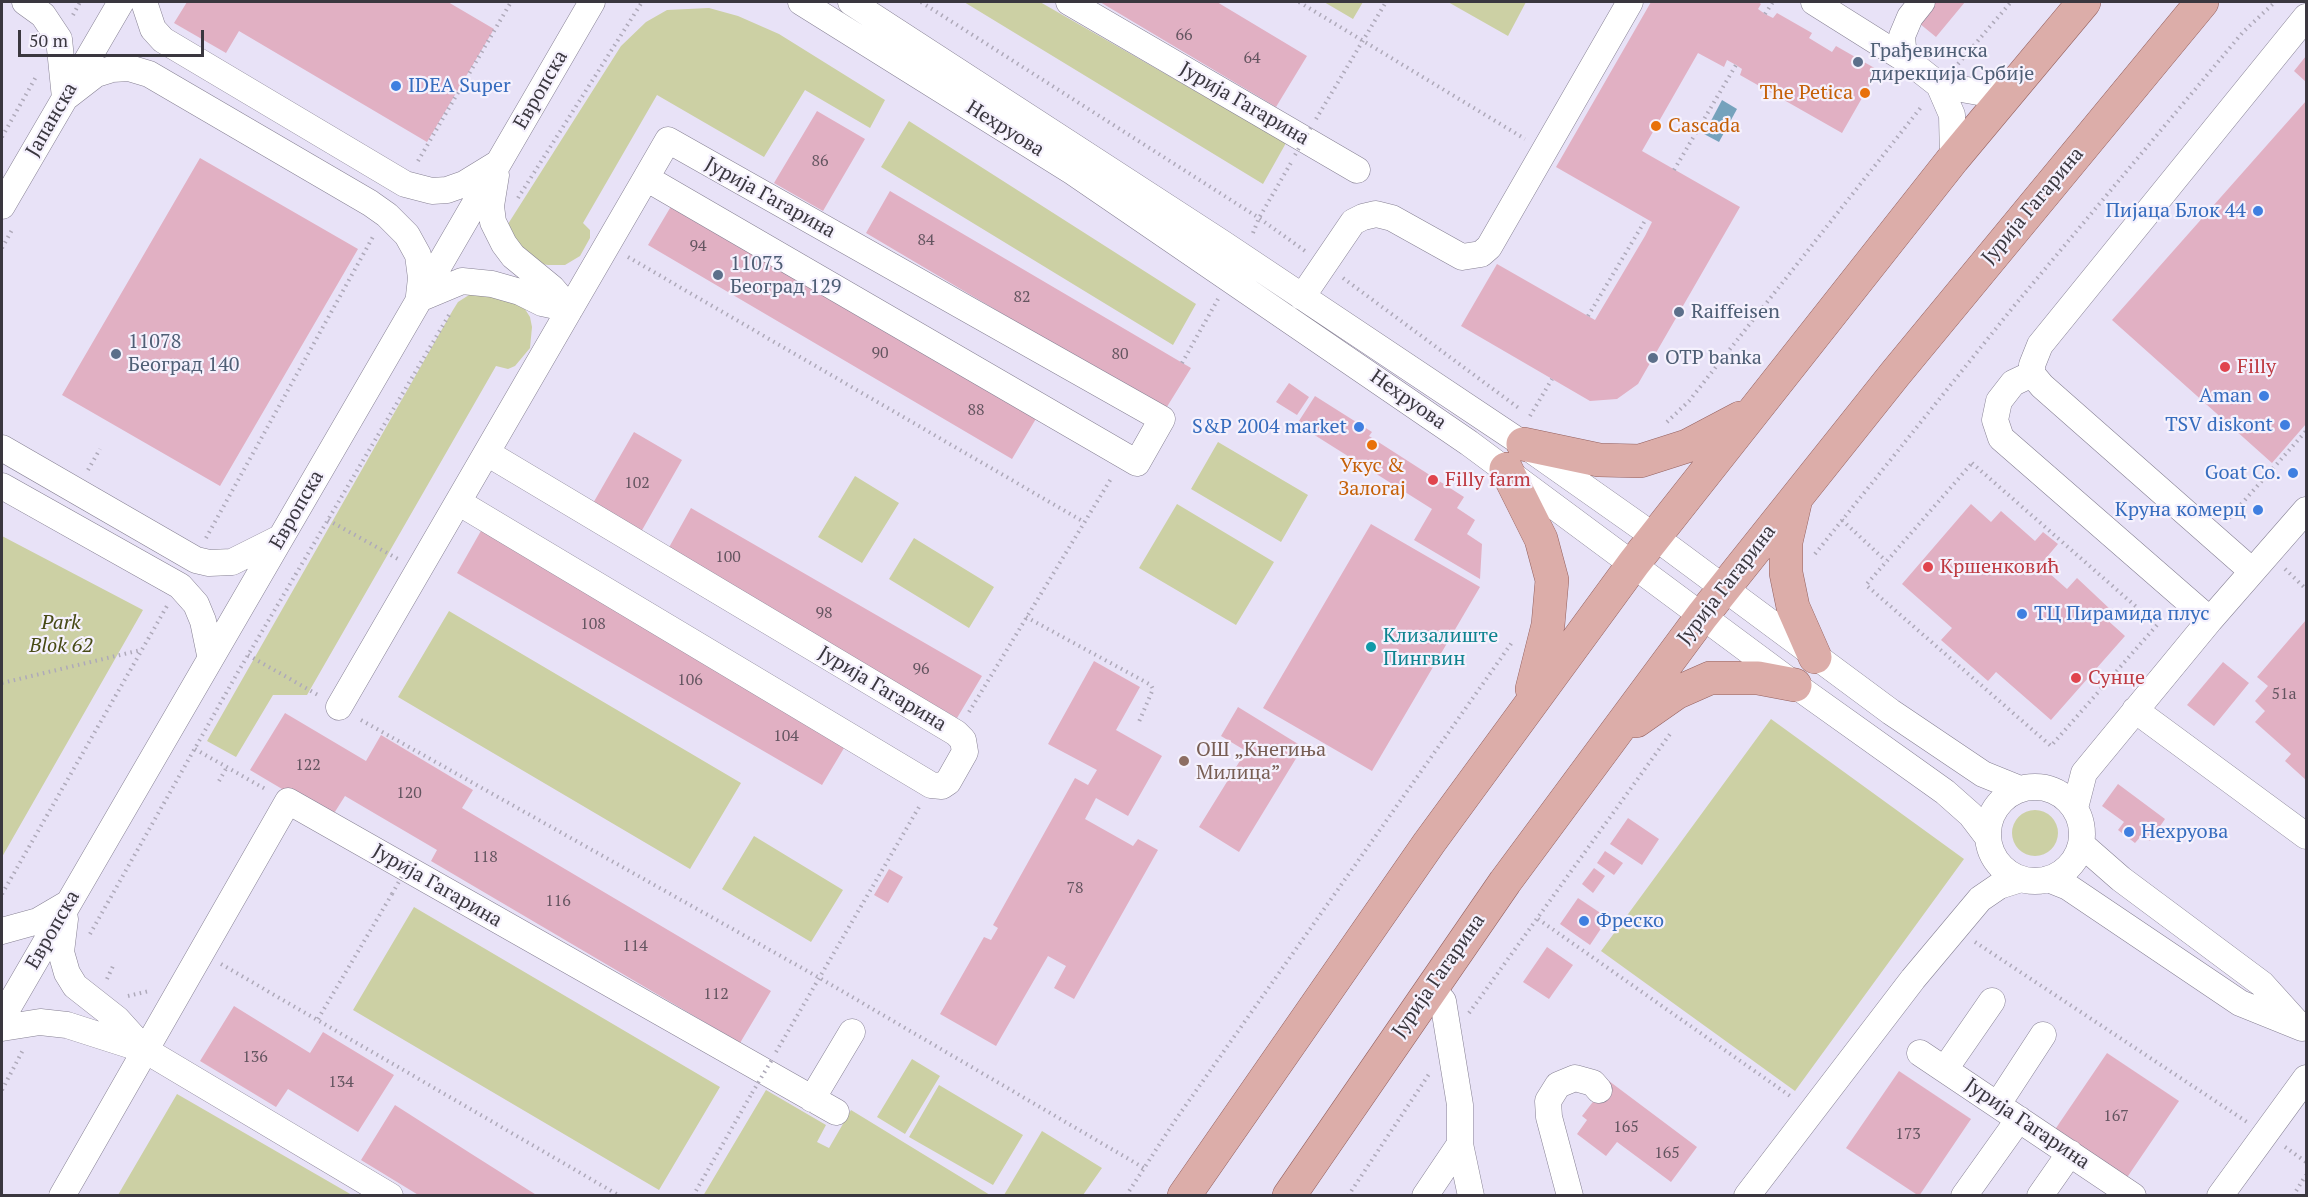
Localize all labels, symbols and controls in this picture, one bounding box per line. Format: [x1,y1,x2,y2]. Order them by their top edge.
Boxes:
scale bar [21,18,207,56]
house number: 66 [1175,25,1193,45]
text: 50 m [29,28,68,52]
place label: Грађевинска дирекција Србије [1870,39,2034,86]
street label: Европска [509,46,573,134]
house number: 64 [1243,48,1261,68]
marker: Грађевинска дирекција Србије [1851,55,1865,69]
street label: Јурија Гагарина [1175,57,1313,151]
place label: IDEA Super [408,74,511,98]
street label: Јапанска [21,79,83,161]
marker: IDEA Super [389,79,403,93]
place label: The Petica [1760,81,1853,105]
marker: The Petica [1858,86,1872,100]
street label: Нехруова [962,96,1048,162]
place label: Cascada [1668,114,1740,138]
marker: Cascada [1649,119,1663,133]
street label: Јурија Гагарина [1977,143,2089,269]
house number: 86 [811,151,829,171]
street label: Јурија Гагарина [701,152,839,244]
place label: Пијаца Блок 44 [2105,199,2246,223]
marker: Пијаца Блок 44 [2251,204,2265,218]
house number: 84 [917,230,935,250]
house number: 94 [689,236,707,256]
place label: 11073 Београд 129 [730,252,841,299]
marker: 11073 Београд 129 [711,268,725,282]
house number: 82 [1013,287,1031,307]
place label: Raiffeisen [1691,300,1780,324]
marker: Raiffeisen [1672,305,1686,319]
place label: 11078 Београд 140 [128,330,239,377]
house number: 90 [871,343,889,363]
house number: 80 [1111,344,1129,364]
place label: OTP banka [1665,346,1762,370]
marker: 11078 Београд 140 [109,347,123,361]
marker: OTP banka [1646,351,1660,365]
place label: Filly [2237,355,2276,379]
marker: Filly [2218,360,2232,374]
street label: Нехруова [1365,365,1451,435]
place label: Aman [2199,384,2252,408]
marker: Aman [2257,389,2271,403]
house number: 88 [967,400,985,420]
place label: TSV diskont [2165,413,2273,437]
place label: S&P 2004 market [1192,415,1347,439]
marker: TSV diskont [2278,418,2292,432]
marker: S&P 2004 market [1352,420,1366,434]
marker: Укус & Залогај [1365,438,1379,452]
place label: Укус & Залогај [1338,454,1406,501]
place label: Goat Co. [2205,461,2281,485]
street label: Европска [265,466,329,554]
marker: Goat Co. [2286,466,2300,480]
place label: Filly farm [1445,468,1531,492]
house number: 102 [624,473,650,493]
marker: Filly farm [1426,473,1440,487]
place label: Круна комерц [2115,498,2246,522]
marker: Круна комерц [2251,503,2265,517]
street label: Јурија Гагарина [1673,520,1781,650]
house number: 100 [715,547,741,567]
place label: Кршенковић [1940,555,2059,579]
marker: Кршенковић [1921,560,1935,574]
place label: ТЦ Пирамида плус [2034,602,2209,626]
house number: 98 [815,603,833,623]
marker: ТЦ Пирамида плус [2015,607,2029,621]
park label: Park Blok 62 [29,611,93,658]
house number: 108 [580,614,606,634]
place label: Клизалиште Пингвин [1383,624,1498,671]
marker: Клизалиште Пингвин [1364,640,1378,654]
street label: Јурија Гагарина [813,641,951,737]
house number: 96 [912,659,930,679]
place label: Сунце [2088,666,2145,690]
house number: 106 [677,670,703,690]
marker: Сунце [2069,671,2083,685]
house number: 51a [2271,684,2297,704]
house number: 104 [773,726,799,746]
place label: ОШ „Кнегиња Милица” [1196,738,1326,785]
marker: ОШ „Кнегиња Милица” [1177,754,1191,768]
house number: 122 [295,755,321,775]
house number: 120 [396,783,422,803]
place label: Нехруова [2141,820,2228,844]
marker: Нехруова [2122,825,2136,839]
street label: Јурија Гагарина [368,839,506,933]
house number: 118 [472,847,498,867]
house number: 78 [1066,878,1084,898]
street label: Европска [21,886,85,974]
house number: 116 [545,891,571,911]
street label: Јурија Гагарина [1387,909,1491,1043]
place label: Фреско [1596,909,1664,933]
marker: Фреско [1577,914,1591,928]
house number: 114 [622,936,648,956]
house number: 112 [703,984,729,1004]
house number: 136 [242,1047,268,1067]
house number: 134 [328,1072,354,1092]
street label: Јурија Гагарина [1960,1073,2094,1175]
house number: 167 [2103,1106,2129,1126]
house number: 165 [1613,1117,1639,1137]
house number: 173 [1895,1124,1921,1144]
house number: 165 [1654,1143,1680,1163]

